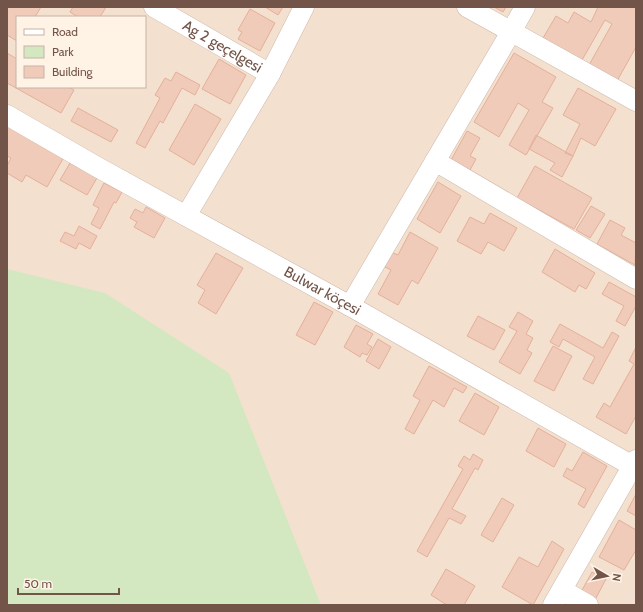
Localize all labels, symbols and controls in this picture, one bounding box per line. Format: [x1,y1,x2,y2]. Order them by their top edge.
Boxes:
legend [16,16,146,88]
street label: Ag 2 geçelgesi [179,16,265,77]
text: Road [52,24,78,39]
text: Park [52,44,74,59]
text: Building [52,64,94,79]
street label: Bulwar köçesi [281,262,364,319]
north arrow [587,556,627,596]
scale bar [18,570,119,596]
text: N [609,573,624,583]
text: 50 m [24,576,52,591]

